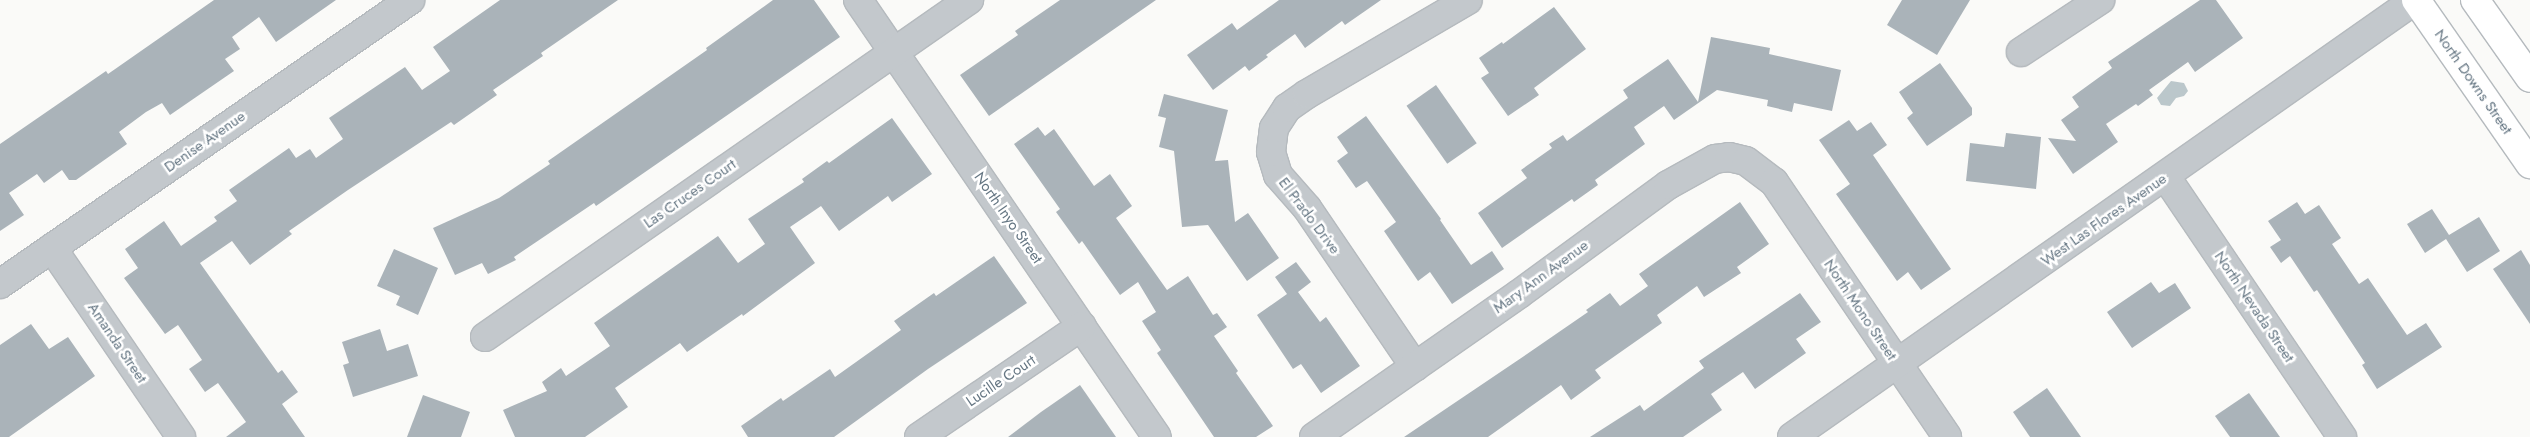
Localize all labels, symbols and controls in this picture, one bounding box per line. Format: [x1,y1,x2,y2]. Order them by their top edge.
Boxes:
street label: North Downs Street [2430,26,2516,138]
street label: Denise Avenue [161,107,249,177]
street label: Las Cruces Court [640,156,740,232]
street label: North Inyo Street [970,169,1046,267]
street label: West Las Flores Avenue [2038,170,2170,270]
street label: El Prado Drive [1274,174,1344,258]
street label: Mary Ann Avenue [1490,237,1592,317]
street label: North Nevada Street [2210,248,2298,366]
street label: North Mono Street [1820,256,1900,364]
street label: Amanda Street [84,300,150,386]
street label: Lucille Court [963,351,1039,411]

